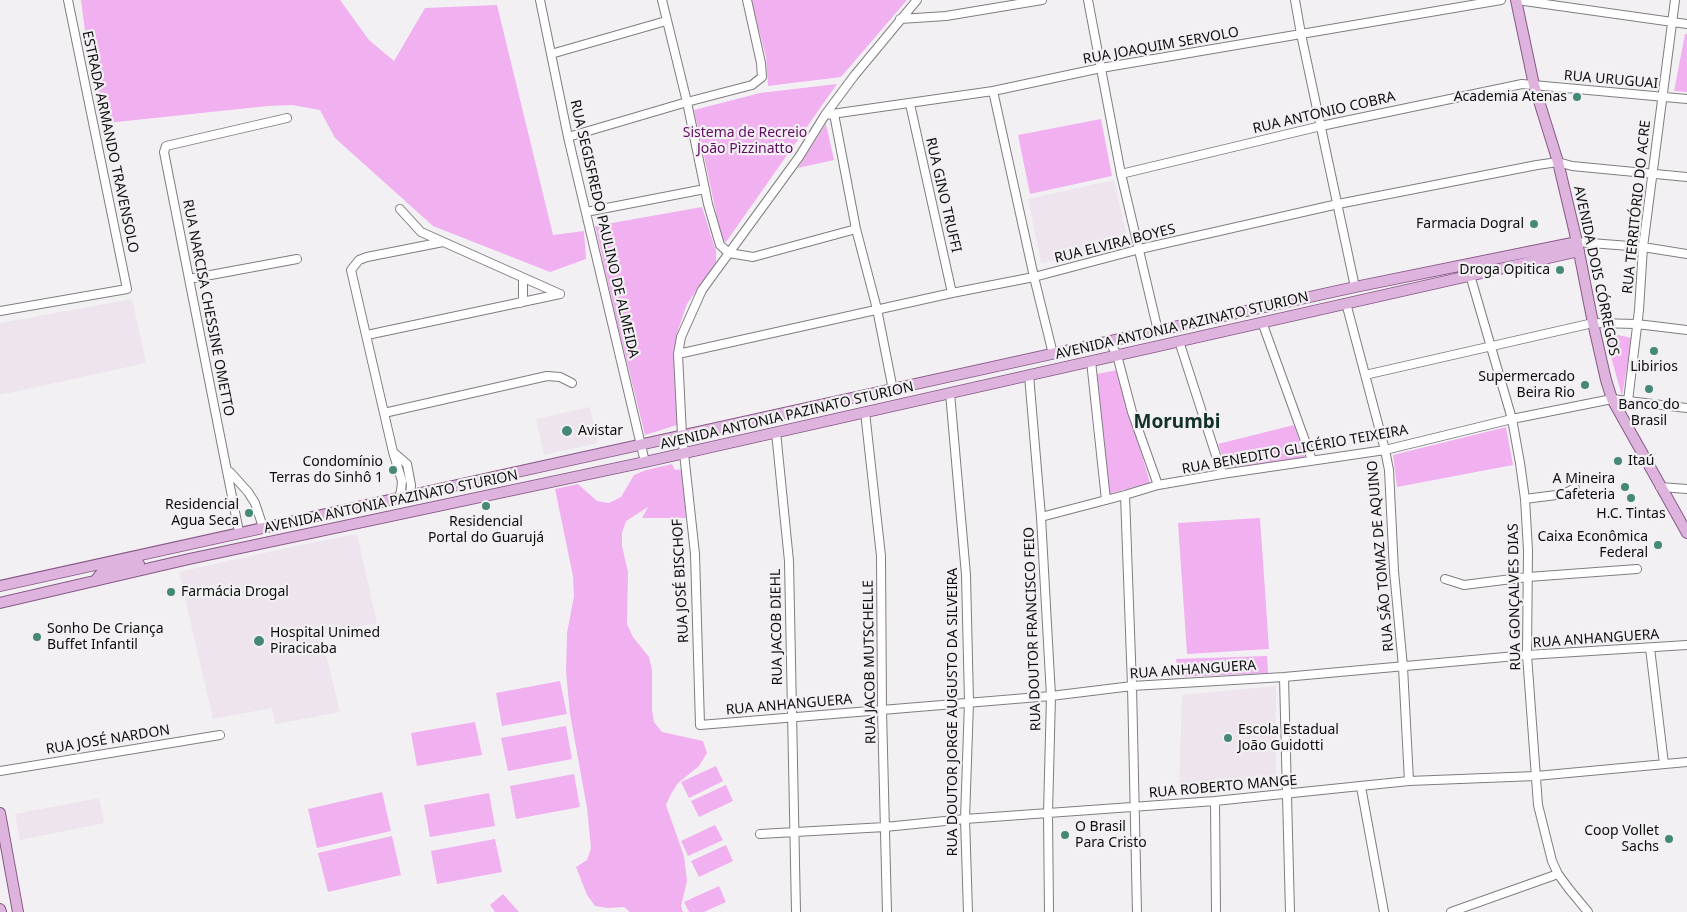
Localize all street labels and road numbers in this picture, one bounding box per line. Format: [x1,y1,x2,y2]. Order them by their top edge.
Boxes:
street label: RUA JOAQUIM SERVOLO [1082,24,1240,68]
street label: ESTRADA ARMANDO TRAVENSOLO [78,29,142,255]
street label: RUA URUGUAI [1563,68,1659,92]
street label: RUA ANTONIO COBRA [1251,88,1397,138]
street label: RUA SEGISFREDO PAULINO DE ALMEIDA [566,98,642,360]
street label: RUA TERRITÓRIO DO ACRE [1620,119,1654,295]
street label: RUA GINO TRUFFI [922,136,964,254]
street label: AVENIDA DOIS CÓRREGOS [1570,185,1622,357]
street label: RUA NARCISA CHESSINE OMETTO [179,198,237,418]
street label: RUA ELVIRA BOYES [1053,221,1177,267]
street label: AVENIDA ANTONIA PAZINATO STURION [1054,289,1310,363]
street label: AVENIDA ANTONIA PAZINATO STURION [659,379,915,453]
street label: RUA BENEDITO GLICÉRIO TEIXEIRA [1181,422,1409,478]
street label: RUA SÃO TOMAZ DE AQUINO [1364,460,1398,652]
street label: AVENIDA ANTONIA PAZINATO STURION [262,467,520,537]
street label: RUA JOSÉ BISCHOF [669,519,693,643]
street label: RUA GONÇALVES DIAS [1505,523,1525,671]
street label: RUA DOUTOR FRANCISCO FEIO [1021,527,1045,731]
street label: RUA DOUTOR JORGE AUGUSTO DA SILVEIRA [945,568,961,856]
street label: RUA JACOB DIEHL [768,569,786,685]
street label: RUA JACOB MUTSCHELLE [860,580,880,744]
street label: RUA ANHANGUERA [1532,626,1660,652]
street label: RUA ANHANGUERA [1129,657,1257,683]
street label: RUA ANHANGUERA [725,691,853,719]
street label: RUA JOSÉ NARDON [45,722,171,758]
street label: RUA ROBERTO MANGE [1148,772,1298,802]

